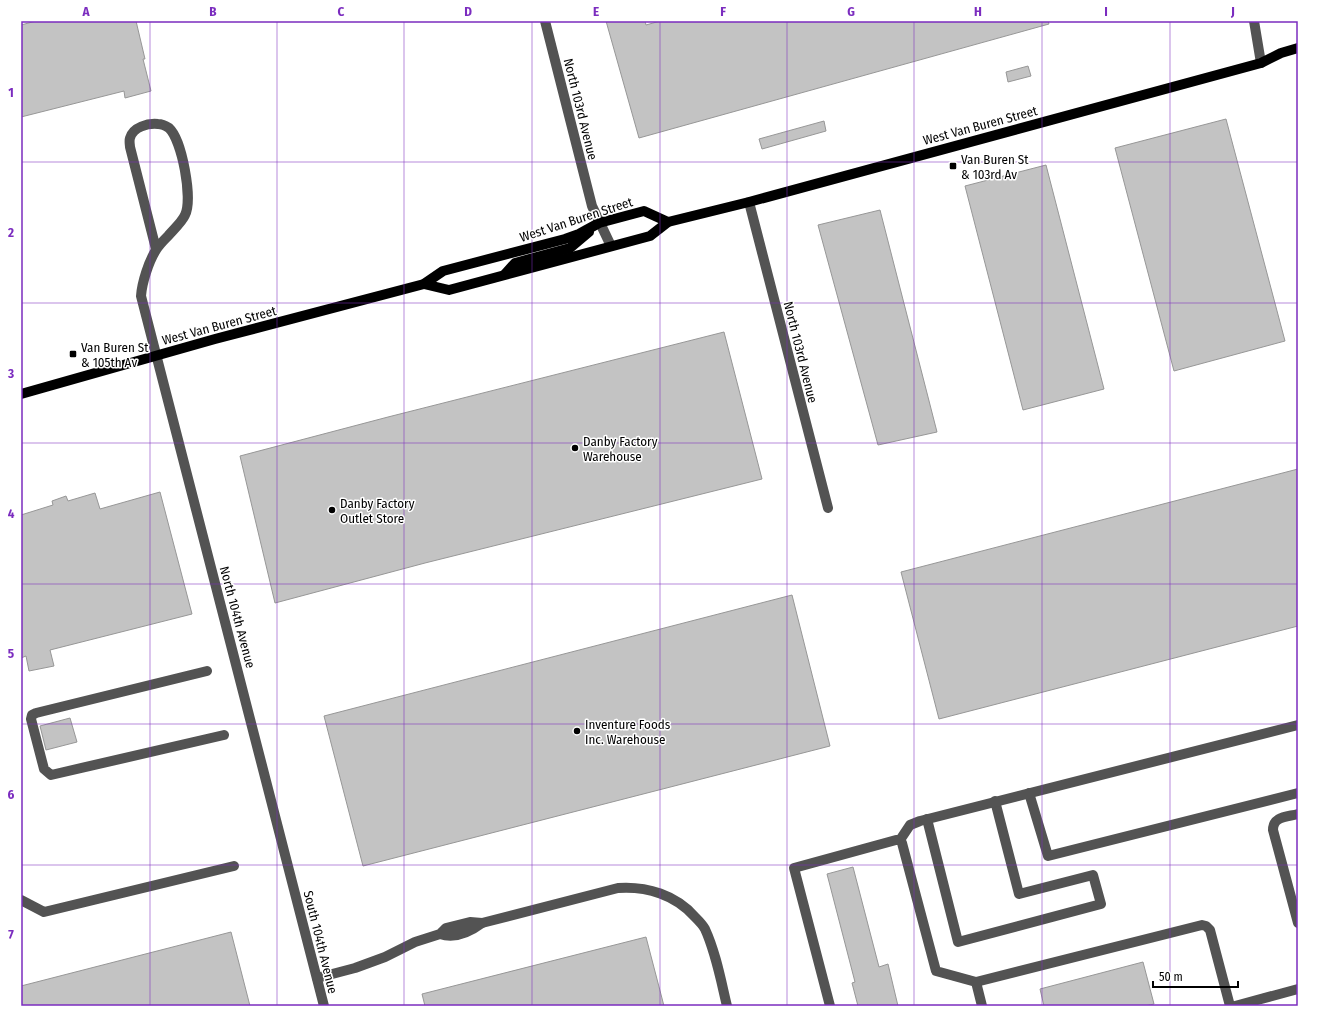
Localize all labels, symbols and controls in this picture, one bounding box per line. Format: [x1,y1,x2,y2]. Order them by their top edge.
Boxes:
text: A [81,4,90,19]
text: B [209,4,217,19]
text: C [338,4,345,19]
text: D [464,4,472,19]
text: E [593,4,599,19]
text: F [720,4,726,19]
text: G [847,4,855,19]
text: H [974,4,982,19]
text: I [1104,4,1108,19]
text: J [1230,4,1235,19]
street label: North 103rd Avenue [561,57,600,162]
text: 1 [8,85,14,100]
street label: West Van Buren Street [921,103,1040,148]
place label: Van Buren St & 103rd Av [961,152,1029,182]
marker: Van Buren St & 103rd Av [948,161,958,171]
street label: West Van Buren Street [518,194,635,245]
text: 2 [7,225,14,240]
street label: North 103rd Avenue [781,300,820,405]
street label: West Van Buren Street [160,303,279,348]
place label: Van Buren St & 105th Av [81,340,149,370]
marker: Van Buren St & 105th Av [68,349,78,359]
text: 3 [7,366,14,381]
place label: Danby Factory Warehouse [583,434,658,464]
marker: Danby Factory Warehouse [570,443,580,453]
place label: Danby Factory Outlet Store [340,496,415,526]
marker: Danby Factory Outlet Store [327,505,337,515]
text: 4 [8,506,15,521]
street label: North 104th Avenue [217,565,258,670]
text: 5 [8,646,14,661]
place label: Inventure Foods Inc. Warehouse [585,717,671,747]
marker: Inventure Foods Inc. Warehouse [572,726,582,736]
text: 6 [8,787,15,802]
street label: South 104th Avenue [300,889,341,995]
text: 7 [8,927,14,942]
scale bar [1153,963,1238,989]
text: 50 m [1159,970,1183,984]

